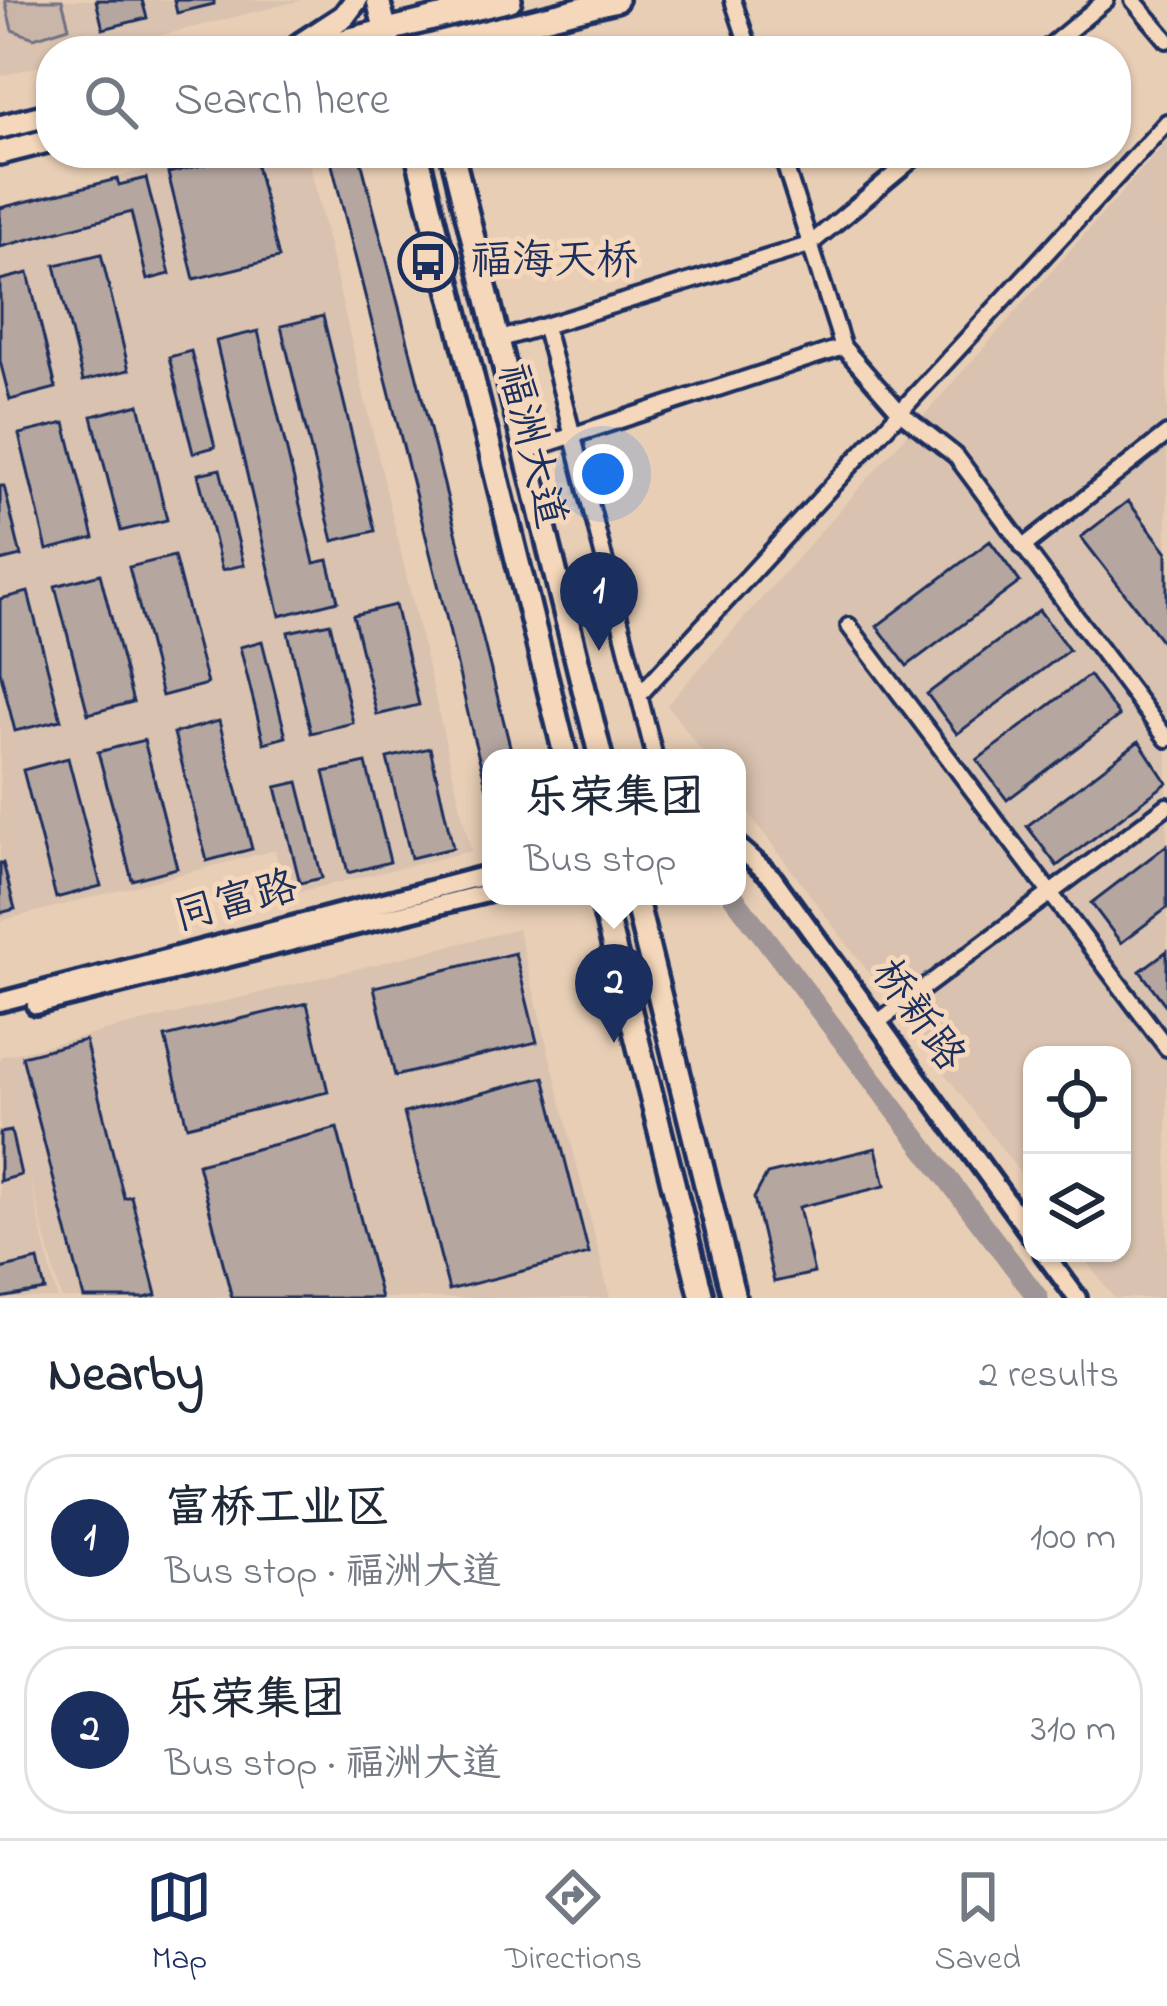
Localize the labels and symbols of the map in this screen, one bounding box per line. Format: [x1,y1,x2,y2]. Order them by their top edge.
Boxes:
bus stop icon: 福海天桥 [397,231,459,293]
place label: 福海天桥 [470,232,638,293]
street label: 福洲大道 [480,357,580,535]
your location [573,444,633,504]
pin: 1 [560,552,638,651]
street label: 同富路 [167,857,305,949]
pin: 2 [575,944,653,1043]
street label: 桥新路 [855,947,979,1085]

